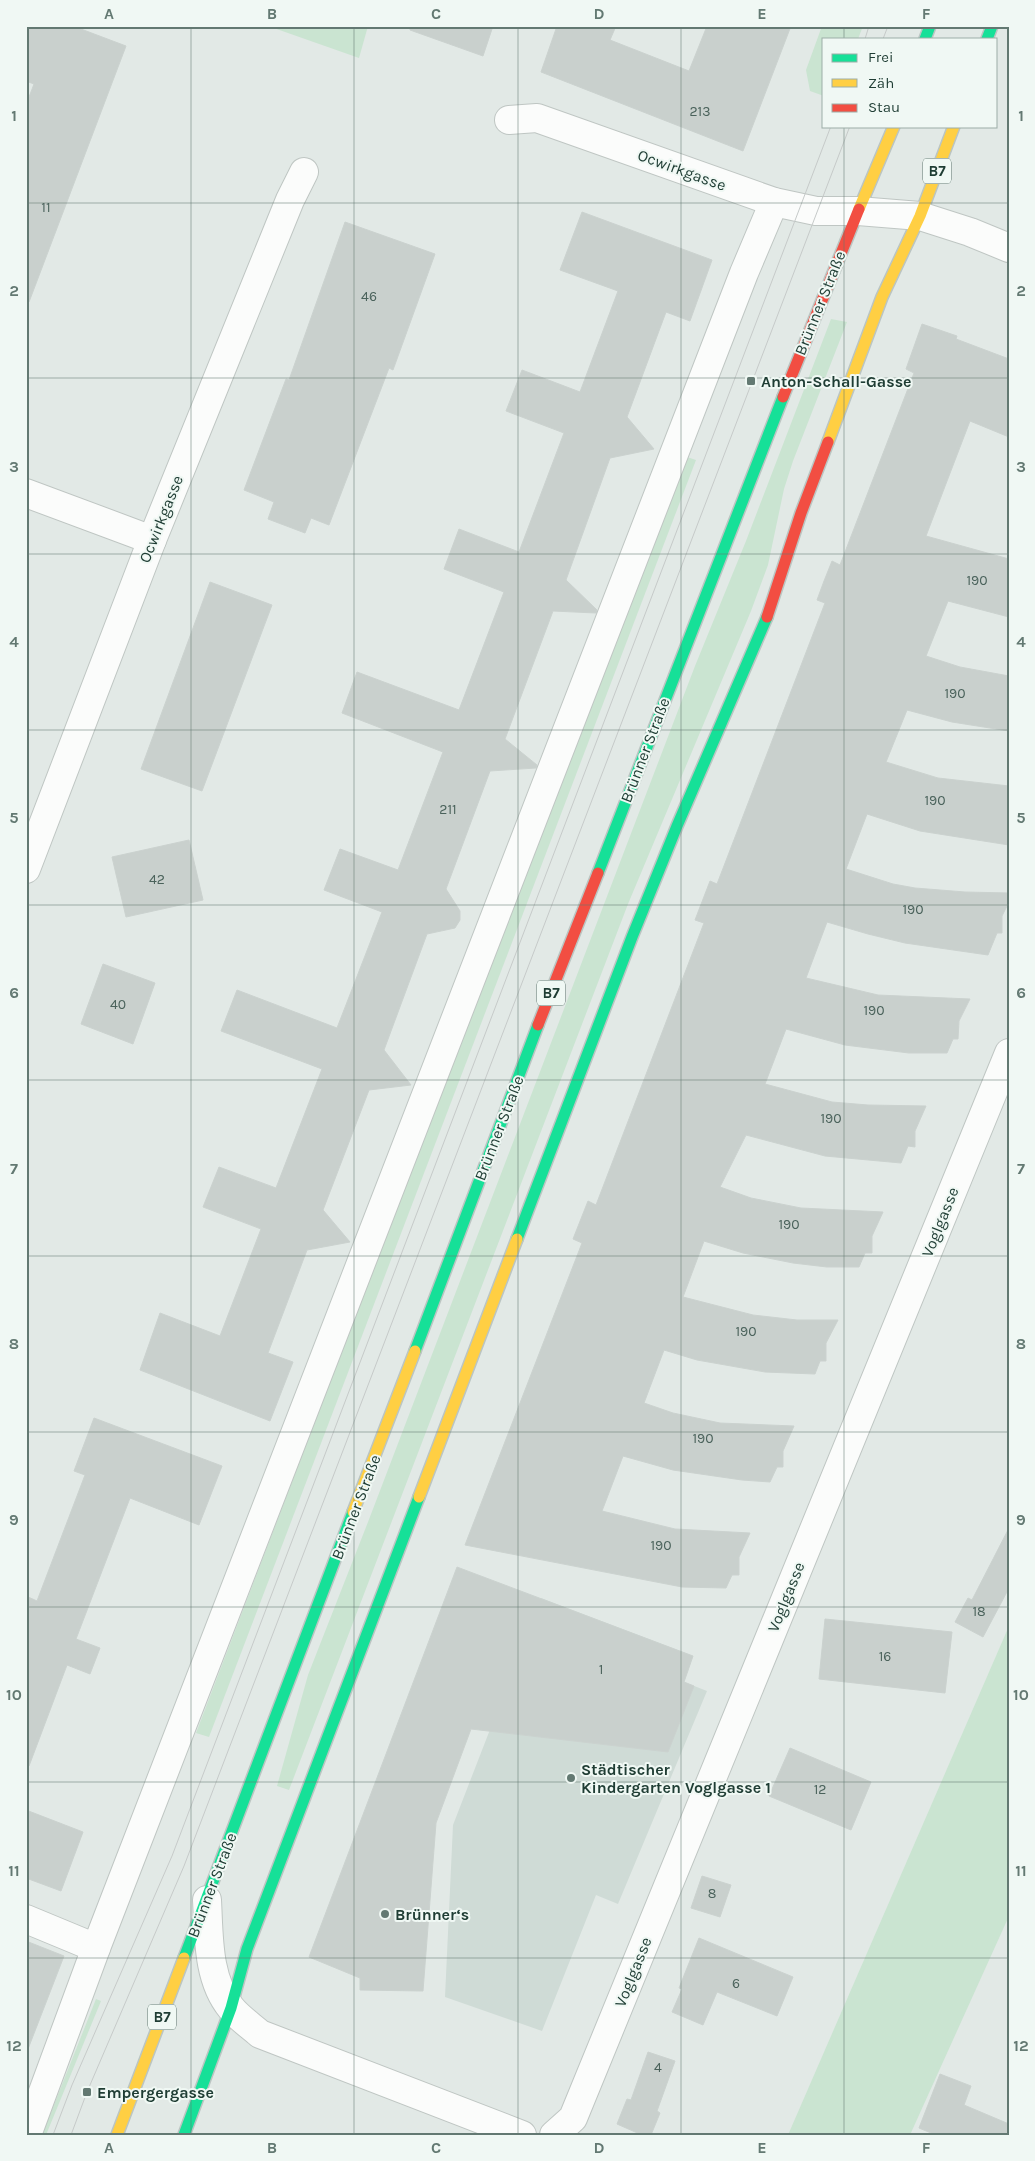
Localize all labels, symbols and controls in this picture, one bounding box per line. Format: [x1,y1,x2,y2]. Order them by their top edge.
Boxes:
text: A [104,4,114,23]
text: B [267,4,277,23]
text: C [431,4,441,23]
text: D [594,4,605,23]
text: E [757,4,767,23]
text: F [922,4,931,23]
legend [822,38,998,128]
text: Frei [868,48,893,66]
text: Zäh [868,74,894,92]
text: Stau [868,98,900,116]
house number: 213 [689,103,711,120]
text: 1 [11,106,17,125]
text: 1 [1018,106,1024,125]
street label: Ocwirkgasse [635,145,729,195]
road number: B7 [923,158,951,184]
house number: 11 [41,199,51,216]
street label: Brünner Straße [790,248,850,358]
text: 2 [9,281,19,300]
text: 2 [1016,281,1026,300]
house number: 46 [361,288,377,305]
place label: Anton-Schall-Gasse [761,372,912,391]
marker: Anton-Schall-Gasse [745,375,757,387]
text: 3 [9,457,19,476]
text: 3 [1016,457,1026,476]
street label: Ocwirkgasse [135,473,187,565]
house number: 190 [966,572,988,589]
text: 4 [9,632,19,651]
text: 4 [1016,632,1026,651]
house number: 190 [944,685,966,702]
street label: Brünner Straße [616,695,674,805]
house number: 190 [924,792,946,809]
house number: 211 [439,801,457,818]
text: 5 [9,808,19,827]
text: 5 [1016,808,1026,827]
house number: 42 [149,871,165,888]
house number: 190 [902,901,924,918]
road number: B7 [537,980,565,1006]
text: 6 [9,983,19,1002]
text: 6 [1016,983,1026,1002]
house number: 40 [110,996,126,1013]
house number: 190 [863,1002,885,1019]
street label: Brünner Straße [470,1073,528,1183]
house number: 190 [820,1110,842,1127]
text: 7 [10,1159,18,1178]
text: 7 [1017,1159,1025,1178]
street label: Voglgasse [917,1184,963,1260]
house number: 190 [778,1216,800,1233]
house number: 190 [735,1323,757,1340]
text: 8 [9,1334,19,1353]
text: 8 [1016,1334,1026,1353]
house number: 190 [692,1430,714,1447]
street label: Brünner Straße [327,1452,385,1562]
text: 9 [9,1510,19,1529]
text: 9 [1016,1510,1026,1529]
house number: 190 [650,1537,672,1554]
street label: Voglgasse [763,1559,809,1635]
house number: 18 [972,1603,986,1620]
house number: 16 [879,1648,891,1665]
house number: 1 [599,1661,603,1678]
text: 10 [6,1685,22,1704]
text: 10 [1013,1685,1029,1704]
place label: Städtischer Kindergarten Voglgasse 1 [581,1760,771,1797]
marker: Städtischer Kindergarten Voglgasse 1 [565,1772,577,1784]
house number: 12 [814,1781,826,1798]
street label: Brünner Straße [183,1830,241,1940]
text: 11 [8,1861,20,1880]
text: 11 [1015,1861,1027,1880]
house number: 8 [708,1885,716,1902]
place label: Brünner‘s [395,1905,469,1924]
marker: Brünner‘s [379,1908,391,1920]
street label: Voglgasse [610,1934,656,2010]
house number: 6 [732,1975,740,1992]
road number: B7 [148,2004,176,2030]
text: 12 [6,2036,22,2055]
text: 12 [1013,2036,1029,2055]
house number: 4 [654,2059,662,2076]
place label: Empergergasse [97,2083,214,2102]
marker: Empergergasse [81,2086,93,2098]
text: A [104,2138,114,2157]
text: B [267,2138,277,2157]
text: C [431,2138,441,2157]
text: D [594,2138,605,2157]
text: E [757,2138,767,2157]
text: F [922,2138,931,2157]

